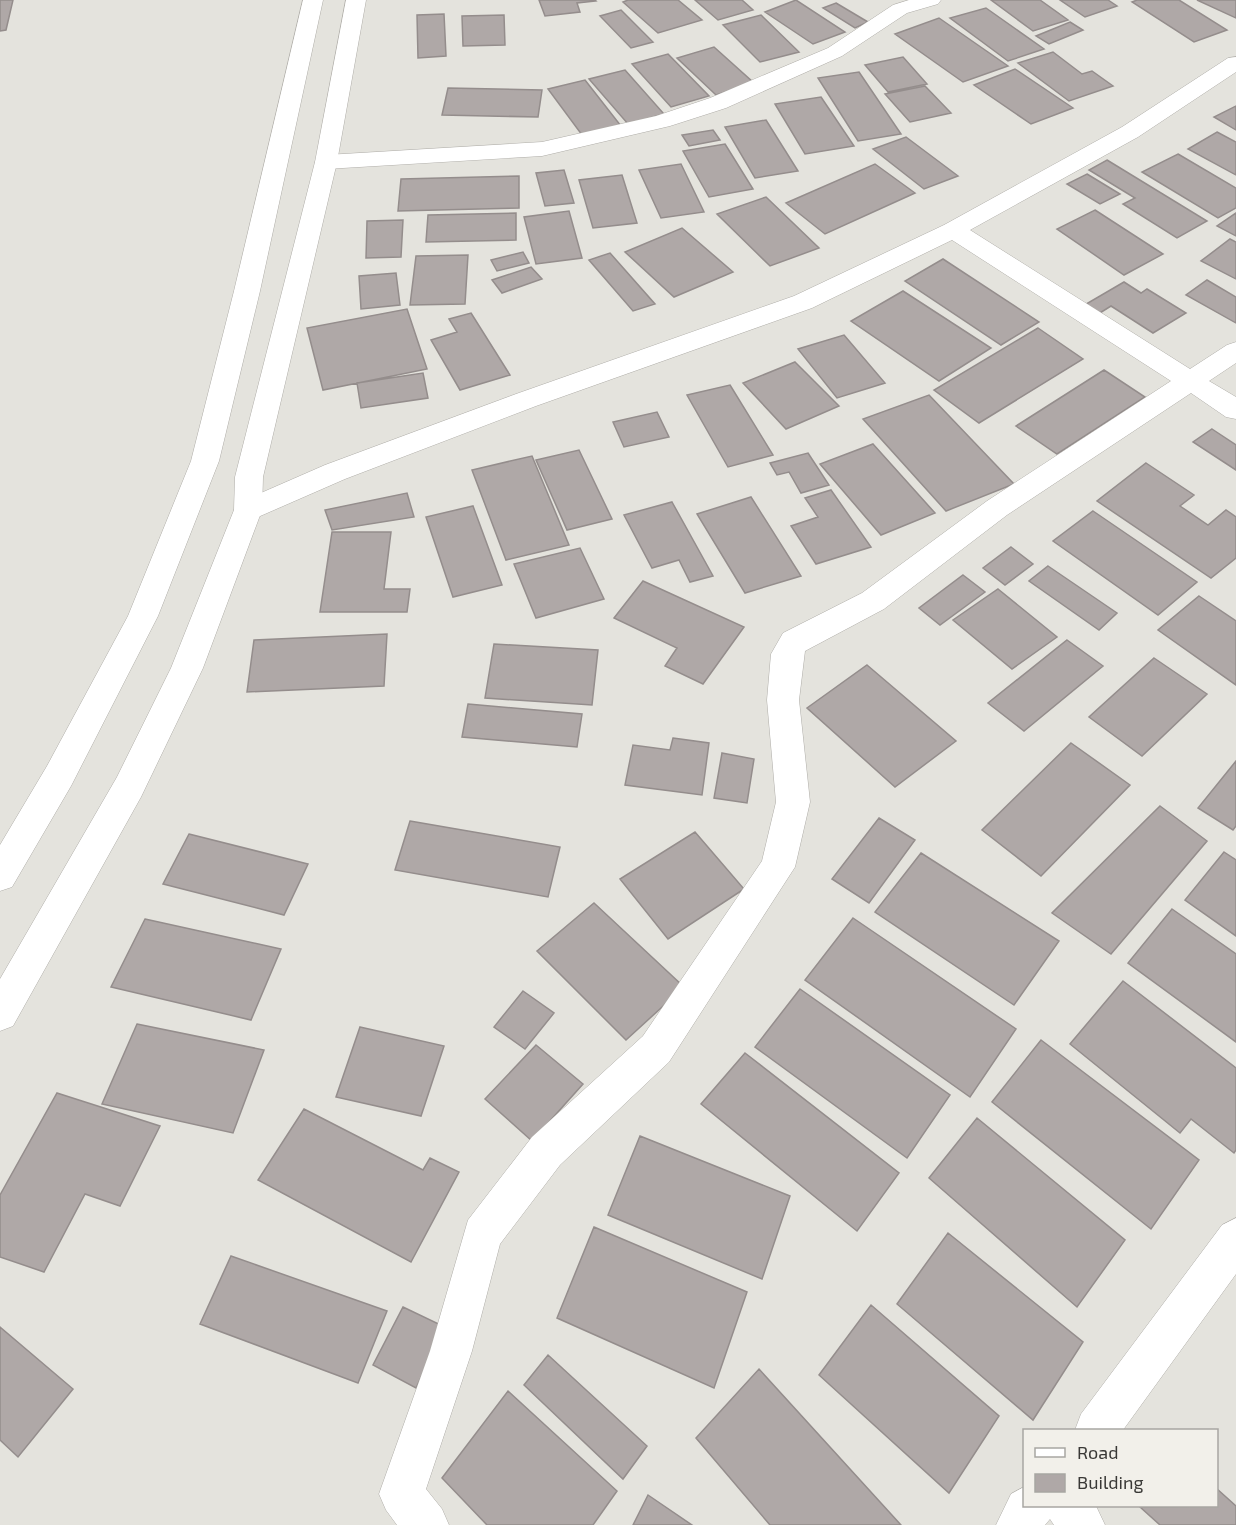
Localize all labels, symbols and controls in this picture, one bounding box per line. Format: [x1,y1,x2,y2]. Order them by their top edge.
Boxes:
legend [1023,1429,1218,1507]
text: Road [1077,1441,1118,1463]
text: Building [1077,1471,1144,1493]

